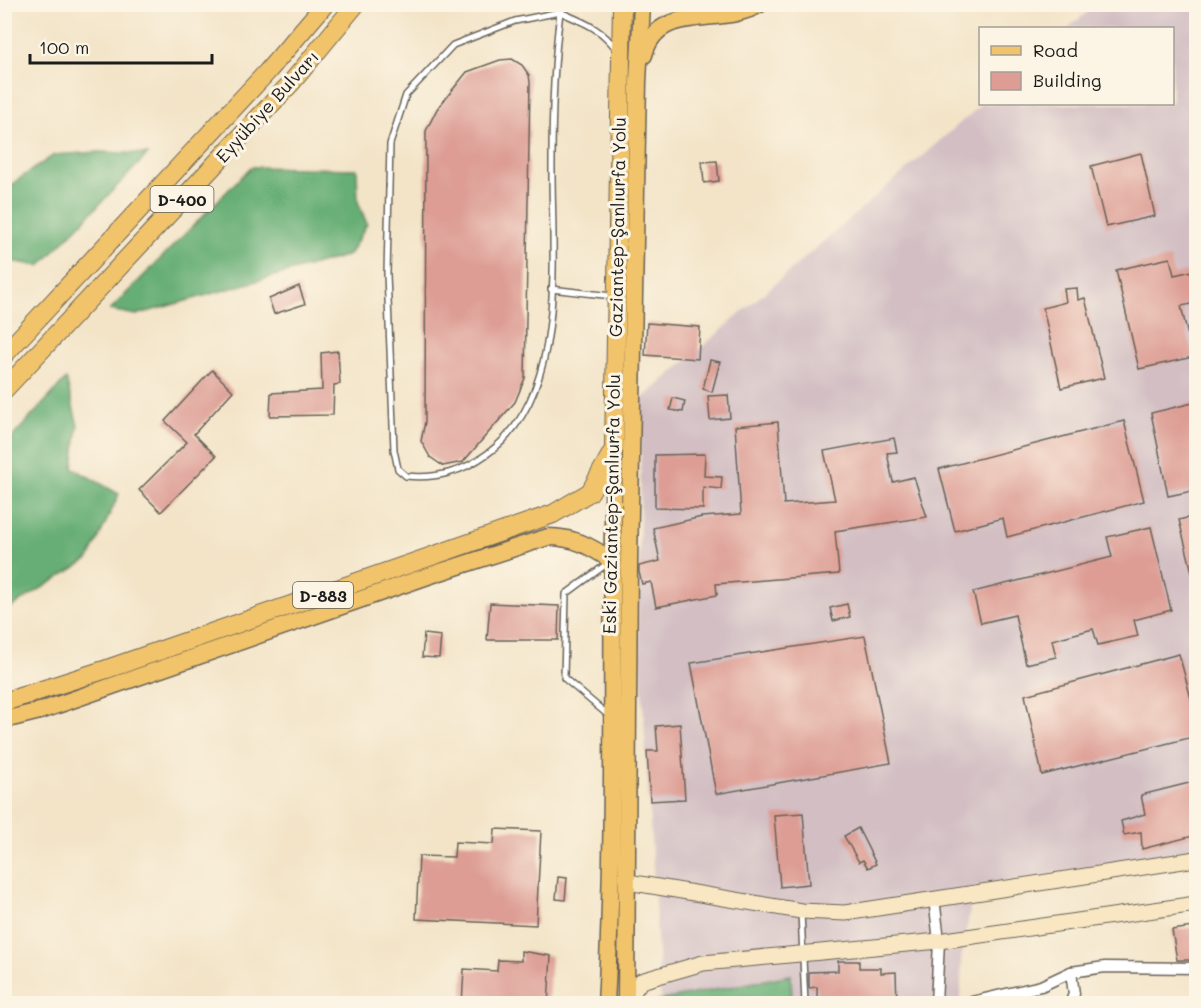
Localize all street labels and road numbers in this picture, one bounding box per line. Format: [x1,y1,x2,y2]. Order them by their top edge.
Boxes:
street label: Eyyübiye Bulvarı [210,45,324,167]
street label: Gaziantep-Şanlıurfa Yolu [603,117,631,337]
road number: D-400 [150,186,213,212]
street label: Eski Gaziantep-Şanlıurfa Yolu [597,374,625,634]
road number: D-883 [293,582,353,608]

